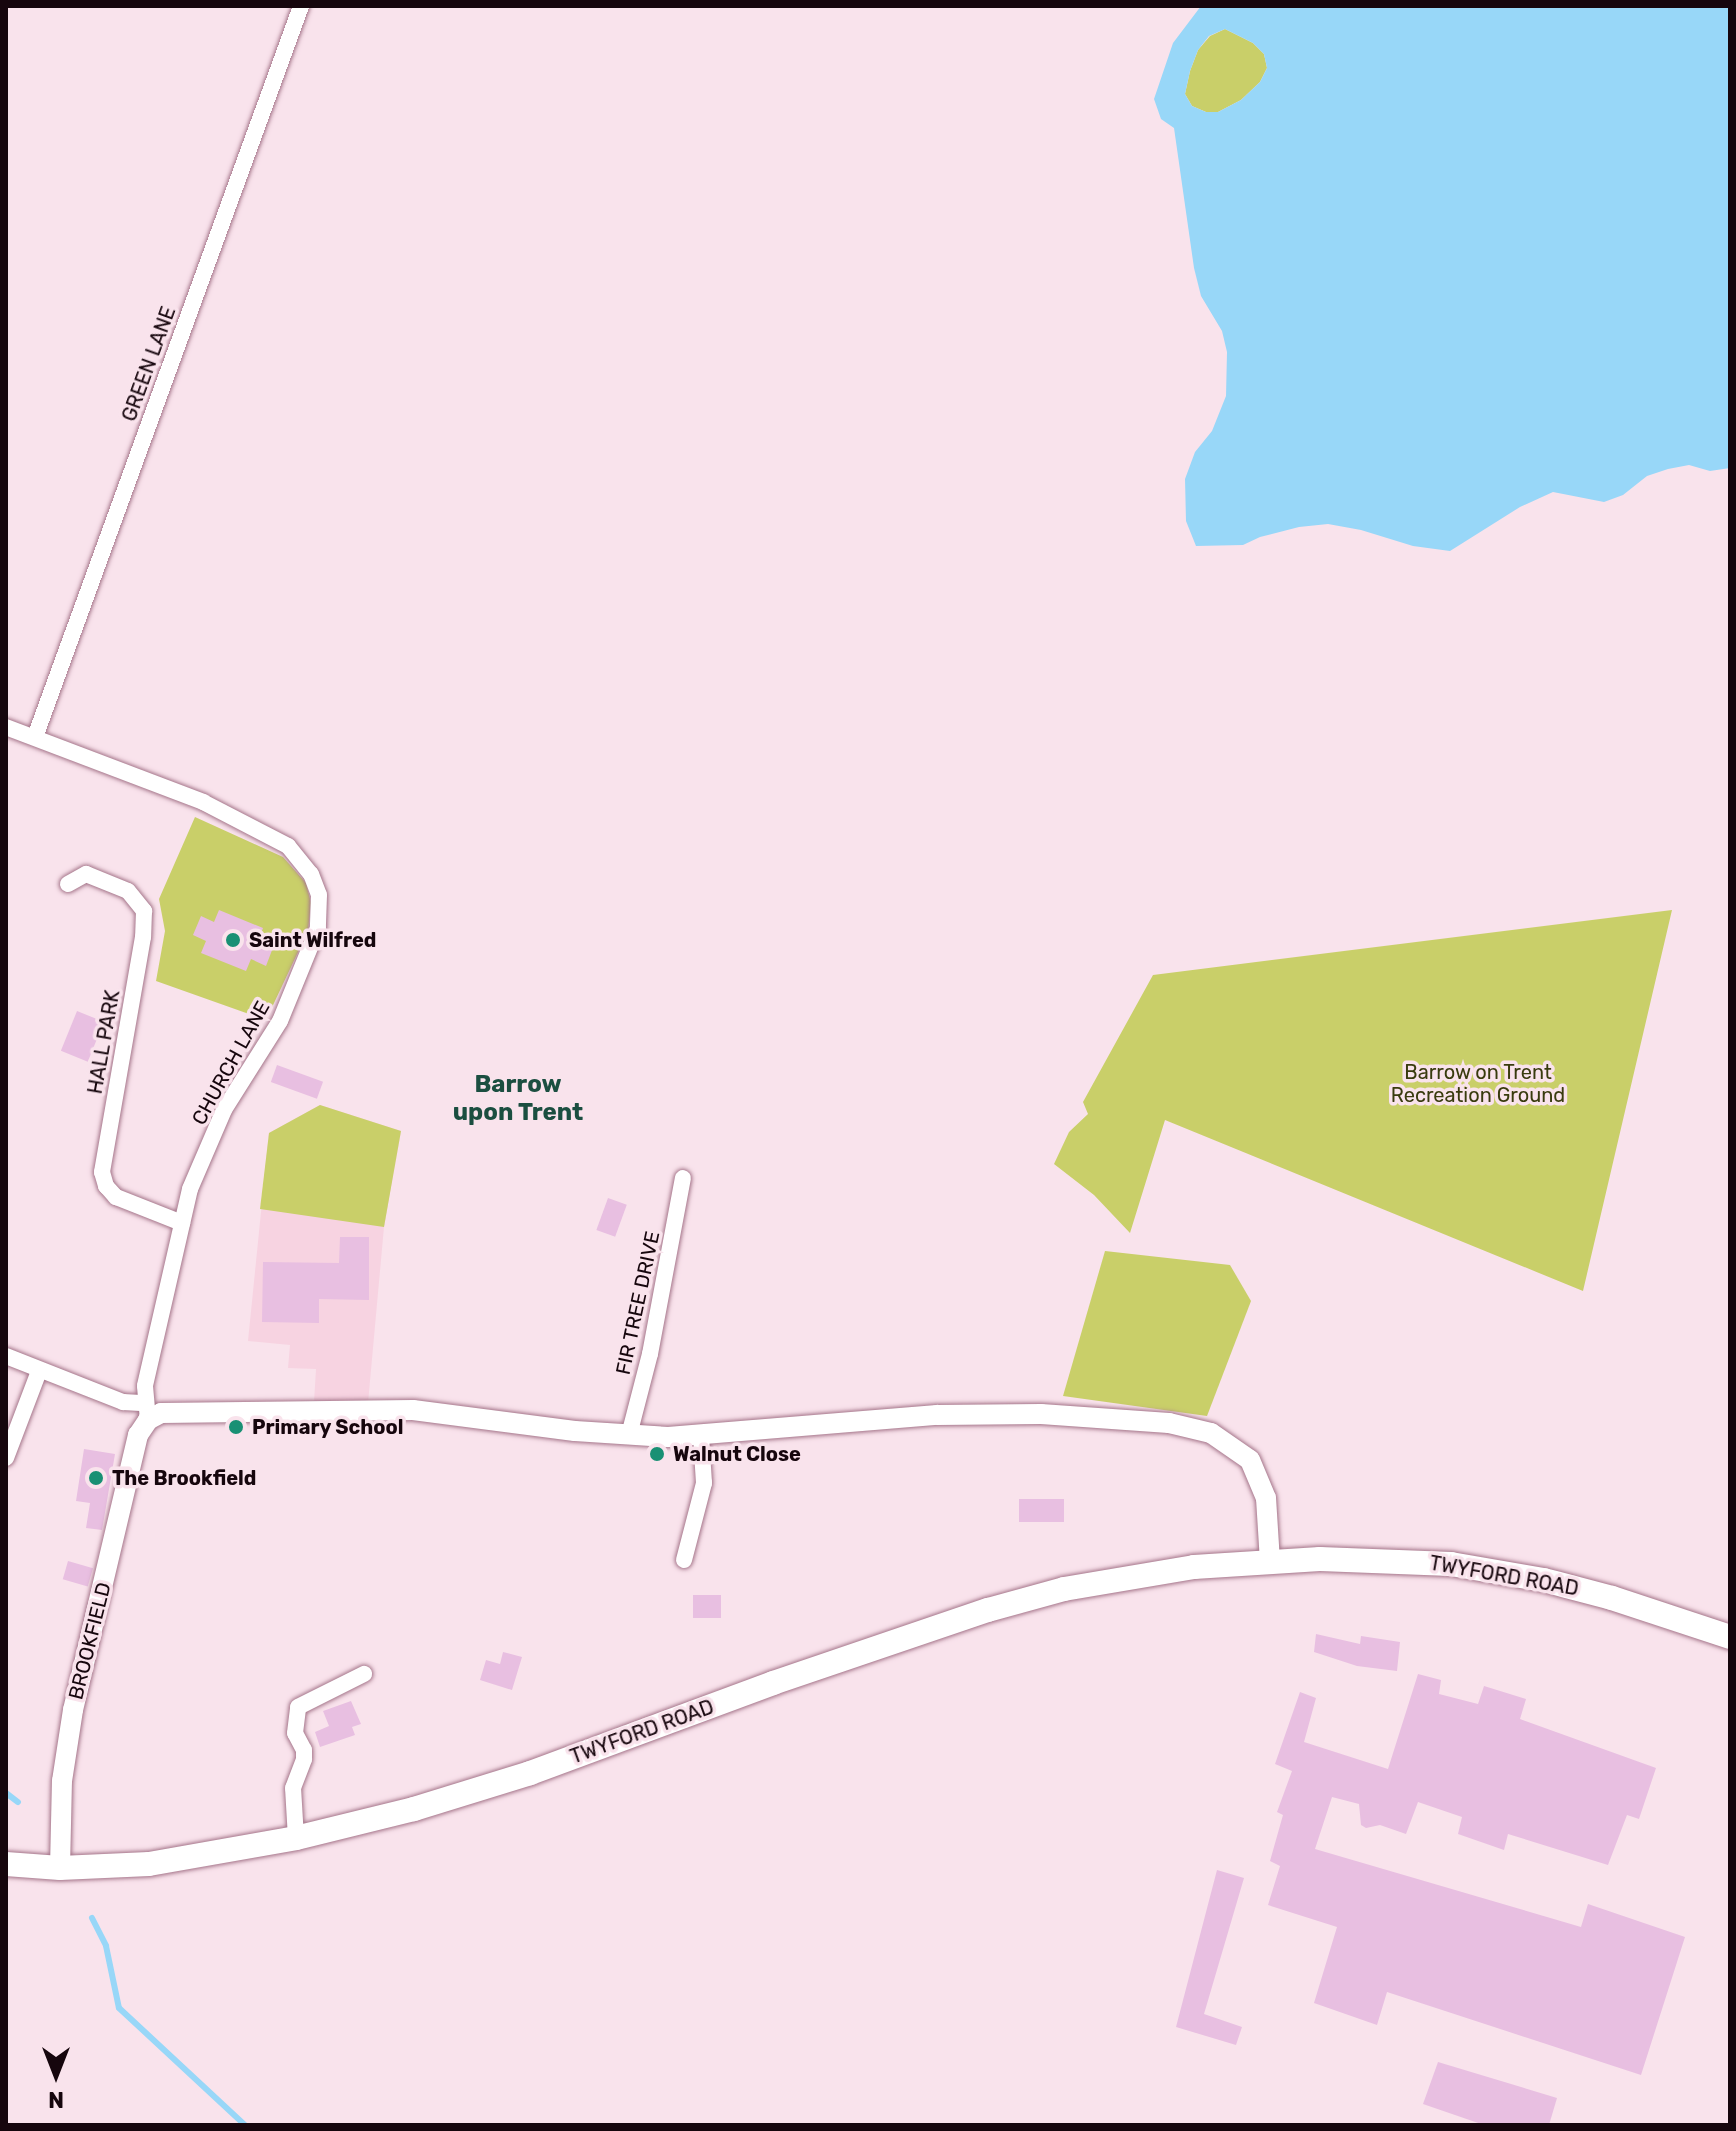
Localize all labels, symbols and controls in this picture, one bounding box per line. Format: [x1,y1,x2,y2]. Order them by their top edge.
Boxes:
street label: GREEN LANE [117,303,181,425]
place label: Saint Wilfred [249,928,377,952]
marker: Saint Wilfred [224,931,242,949]
street label: HALL PARK [83,988,125,1096]
street label: CHURCH LANE [187,997,275,1129]
park label: Barrow on Trent Recreation Ground [1391,1061,1565,1108]
district label: Barrow upon Trent [452,1071,584,1127]
street label: FIR TREE DRIVE [611,1229,665,1377]
place label: Primary School [252,1415,404,1439]
marker: Primary School [227,1418,245,1436]
place label: Walnut Close [673,1442,801,1466]
marker: Walnut Close [648,1445,666,1463]
place label: The Brookfield [112,1466,256,1490]
marker: The Brookfield [87,1469,105,1487]
street label: TWYFORD ROAD [1428,1551,1580,1601]
street label: BROOKFIELD [64,1580,116,1702]
street label: TWYFORD ROAD [567,1695,717,1769]
north arrow [16,2035,96,2115]
text: N [48,2086,64,2113]

